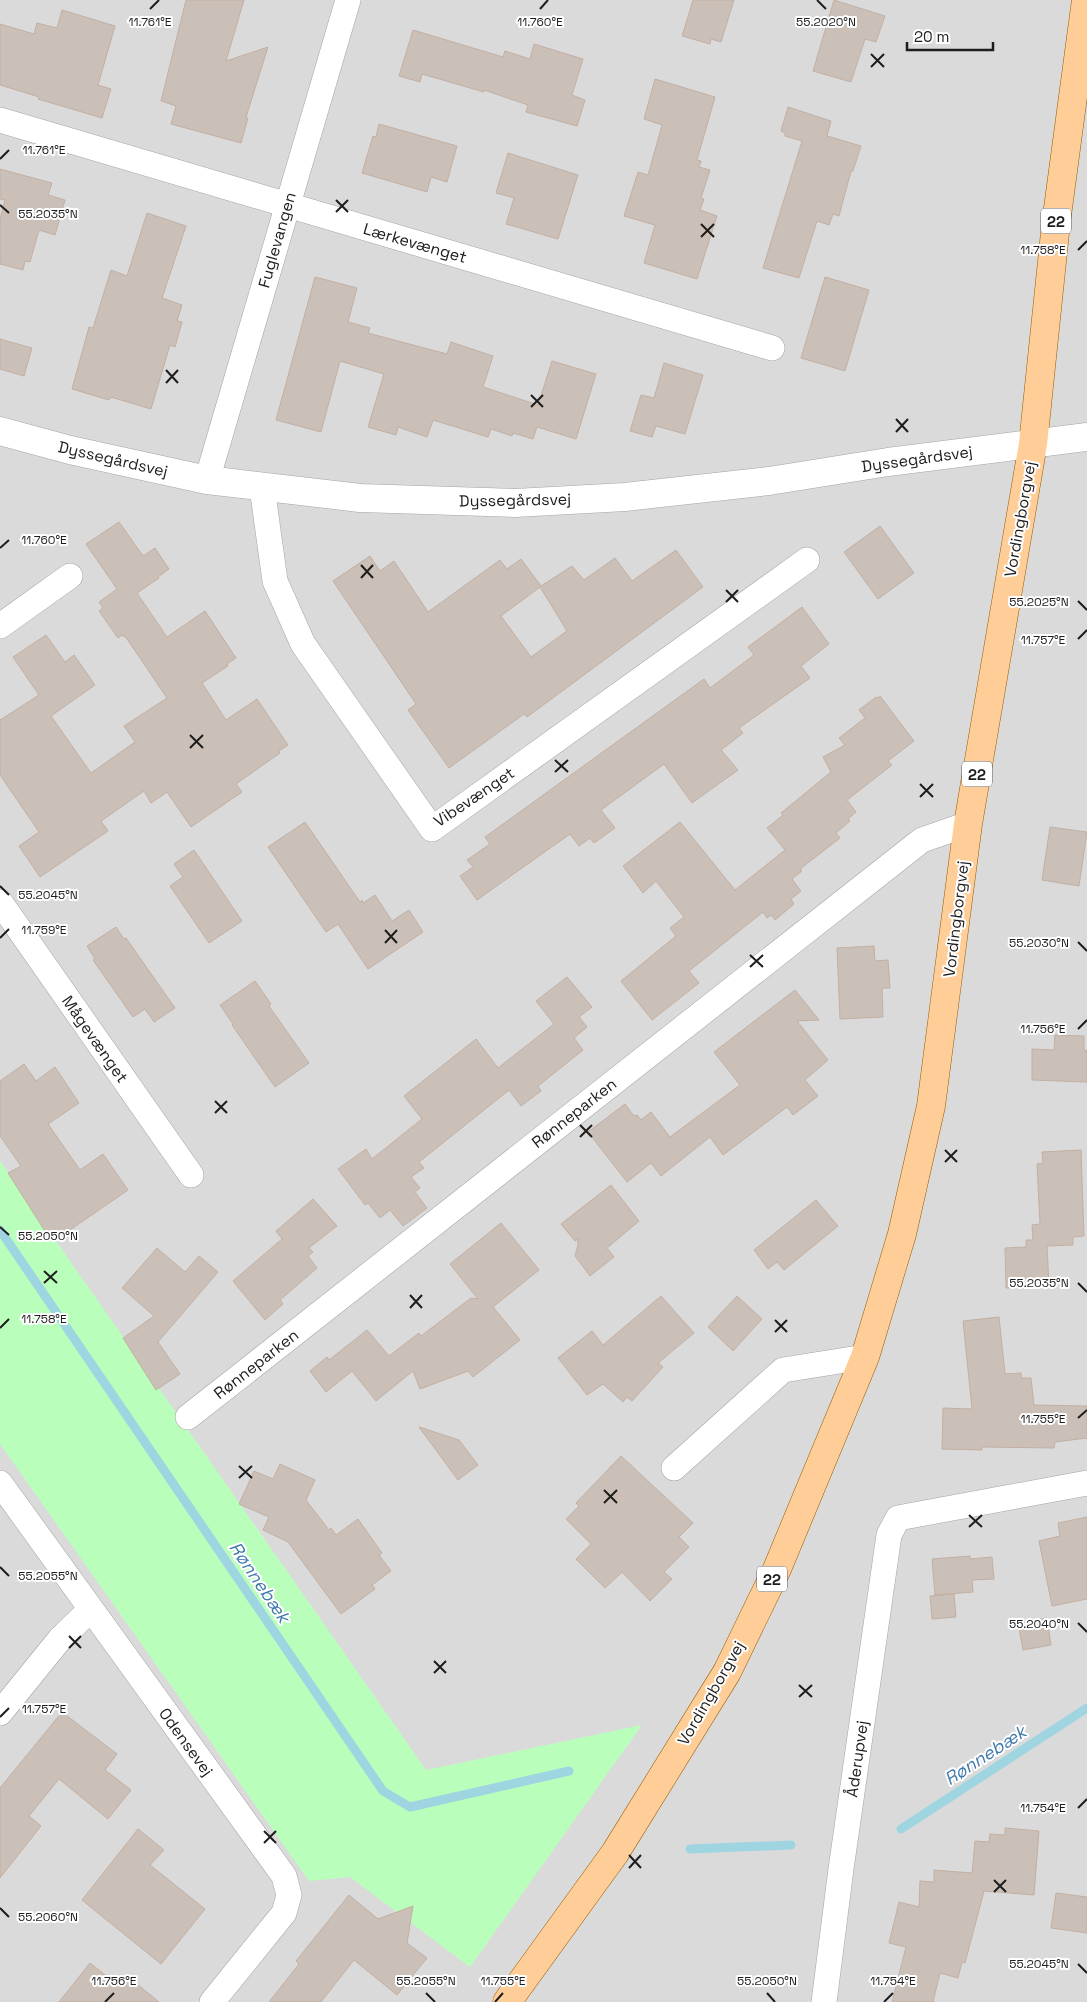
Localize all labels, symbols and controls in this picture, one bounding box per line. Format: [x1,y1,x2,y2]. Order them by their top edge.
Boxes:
text: 11.761°E [129,14,172,30]
text: 11.760°E [517,14,563,30]
text: 55.2020°N [796,14,856,30]
scale bar [907,20,993,52]
text: 20 m [914,27,949,46]
text: 11.761°E [23,142,66,158]
street label: Fuglevangen [253,190,301,290]
text: 55.2035°N [18,206,78,222]
road number: 22 [1041,208,1071,234]
street label: Lærkevænget [361,218,469,268]
text: 11.758°E [1020,242,1066,258]
street label: Dyssegårdsvej [56,436,170,482]
street label: Dyssegårdsvej [860,441,974,477]
street label: Vordingborgvej [999,459,1041,579]
street label: Dyssegårdsvej [459,489,571,511]
text: 11.760°E [21,532,67,548]
text: 55.2025°N [1009,594,1069,610]
text: 11.757°E [1021,632,1066,648]
street label: Vibevænget [430,762,518,832]
road number: 22 [962,762,992,786]
street label: Vordingborgvej [938,860,974,978]
text: 55.2045°N [18,887,78,903]
text: 11.759°E [21,922,67,938]
text: 55.2030°N [1009,935,1069,951]
street label: Mågevænget [57,991,133,1087]
text: 11.756°E [1020,1021,1066,1037]
street label: Rønneparken [527,1073,621,1153]
text: 55.2050°N [18,1228,78,1244]
text: 55.2035°N [1009,1275,1069,1291]
text: 11.758°E [21,1311,67,1327]
street label: Rønneparken [209,1324,303,1404]
text: 11.755°E [1020,1411,1066,1427]
water label: Rønnebæk [224,1537,297,1629]
road number: 22 [757,1566,787,1592]
text: 55.2055°N [18,1568,78,1584]
text: 55.2040°N [1009,1616,1069,1632]
street label: Vordingborgvej [673,1637,749,1749]
text: 11.757°E [22,1701,67,1717]
street label: Odensevej [154,1704,218,1780]
street label: Åderupvej [841,1719,873,1799]
water label: Rønnebæk [940,1719,1032,1790]
text: 11.754°E [1020,1800,1066,1816]
text: 55.2060°N [18,1909,78,1925]
text: 55.2045°N [1009,1956,1069,1972]
text: 11.756°E [91,1973,137,1989]
text: 55.2055°N [396,1973,456,1989]
text: 11.755°E [480,1973,526,1989]
text: 55.2050°N [737,1973,797,1989]
text: 11.754°E [870,1973,916,1989]

